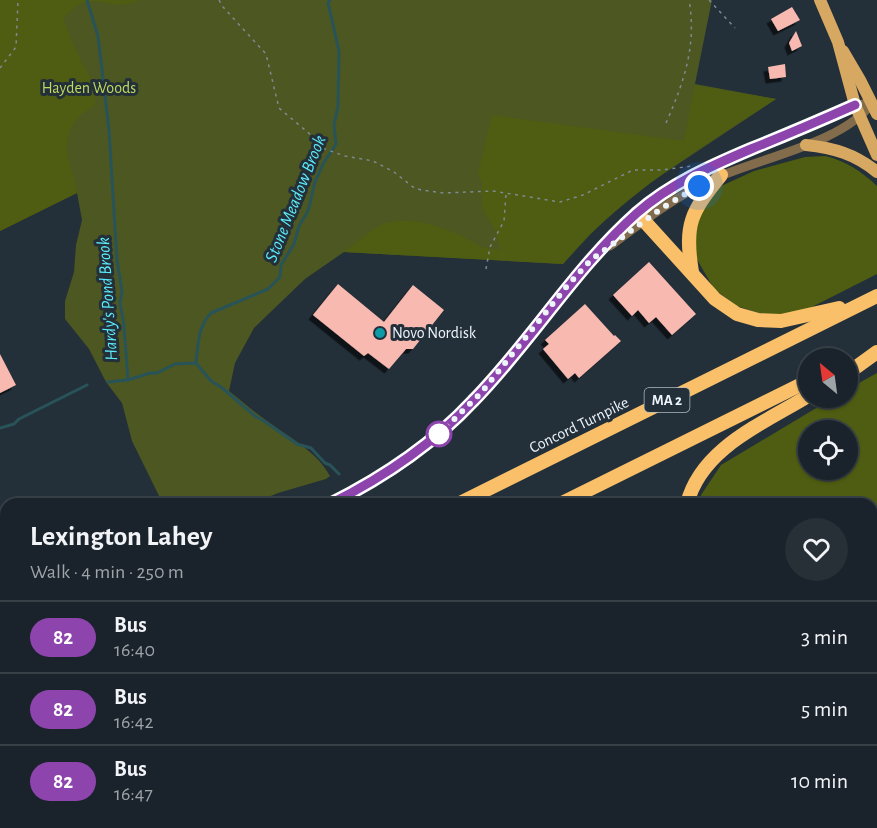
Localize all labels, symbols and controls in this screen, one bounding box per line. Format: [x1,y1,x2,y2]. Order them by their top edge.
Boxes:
park label: Hayden Woods [42,80,136,97]
water label: Stone Meadow Brook [262,133,330,265]
your location [684,171,714,201]
water label: Hardy's Pond Brook [95,236,121,362]
place label: Novo Nordisk [392,325,477,341]
marker: Novo Nordisk [373,326,387,340]
north arrow [798,348,858,408]
map controls [798,348,858,480]
road number: MA 2 [644,388,690,412]
street label: Concord Turnpike [527,394,631,456]
button: locate [798,420,858,480]
unlabelled marker [426,421,452,447]
button: heart [785,518,848,581]
text: Lexington Lahey [30,523,212,551]
text: Walk · 4 min · 250 m [30,562,184,582]
text: Bus [114,614,147,636]
text: 3 min [801,626,848,648]
text: 82 [53,627,73,648]
text: 16:40 [114,640,155,660]
text: Bus [114,686,147,708]
text: 5 min [801,698,848,720]
text: 82 [53,699,73,720]
text: 16:42 [114,712,154,732]
text: Bus [114,758,147,780]
text: 10 min [791,770,848,792]
text: 82 [53,771,73,792]
text: 16:47 [114,784,153,804]

